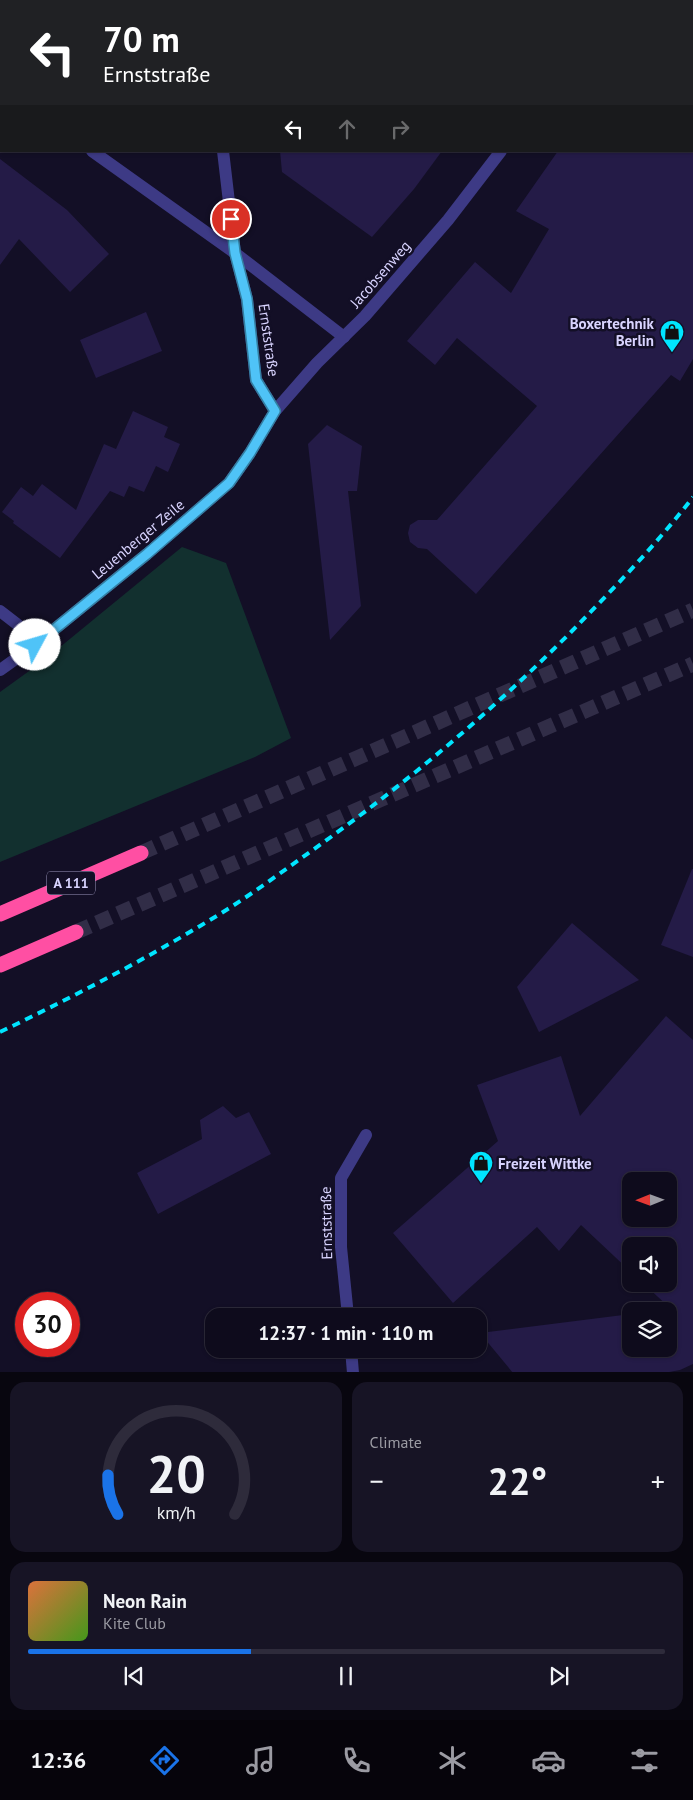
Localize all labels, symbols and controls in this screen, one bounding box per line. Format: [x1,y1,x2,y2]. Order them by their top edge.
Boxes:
text: 70 m [103,16,180,62]
icon: left [20,20,85,85]
text: Ernststraße [103,60,210,88]
icon: left [280,115,308,143]
icon: ahead [333,115,361,143]
icon: right [386,115,414,143]
pin [210,198,252,240]
icon: arrive [217,205,245,233]
street label: Jacobsenweg [345,236,414,312]
street label: Ernststraße [254,302,284,378]
place label: Boxertechnik Berlin [570,314,655,350]
shop icon: Boxertechnik Berlin [659,319,685,353]
street label: Leuenberger Zeile [88,495,188,583]
position arrow [8,618,60,670]
road number: A 111 [47,871,95,894]
shop icon: Freizeit Wittke [468,1150,494,1184]
place label: Freizeit Wittke [498,1154,592,1173]
north arrow [622,1172,678,1228]
map controls [622,1172,677,1357]
street label: Ernststraße [316,1186,336,1260]
button: sound [622,1237,677,1292]
speed limit sign: 30 [15,1292,80,1357]
button: layers [622,1302,677,1357]
text: 12:37 · 1 min · 110 m [259,1321,433,1345]
text: Climate [370,1432,422,1452]
text: 20 [146,1440,205,1507]
text: 22° [487,1456,547,1505]
text: − [370,1462,384,1499]
text: + [651,1462,665,1499]
text: km/h [156,1501,195,1524]
text: Neon Rain [103,1589,187,1613]
text: Kite Club [103,1613,166,1633]
icon: previous [120,1662,148,1690]
icon: pause [332,1662,360,1690]
icon: next [545,1662,573,1690]
icon: directions [147,1743,182,1778]
icon: music [243,1743,278,1778]
icon: phone [339,1743,374,1778]
icon: climate [435,1743,470,1778]
icon: car [531,1743,566,1778]
icon: filters [627,1743,662,1778]
text: 12:36 [31,1746,86,1774]

